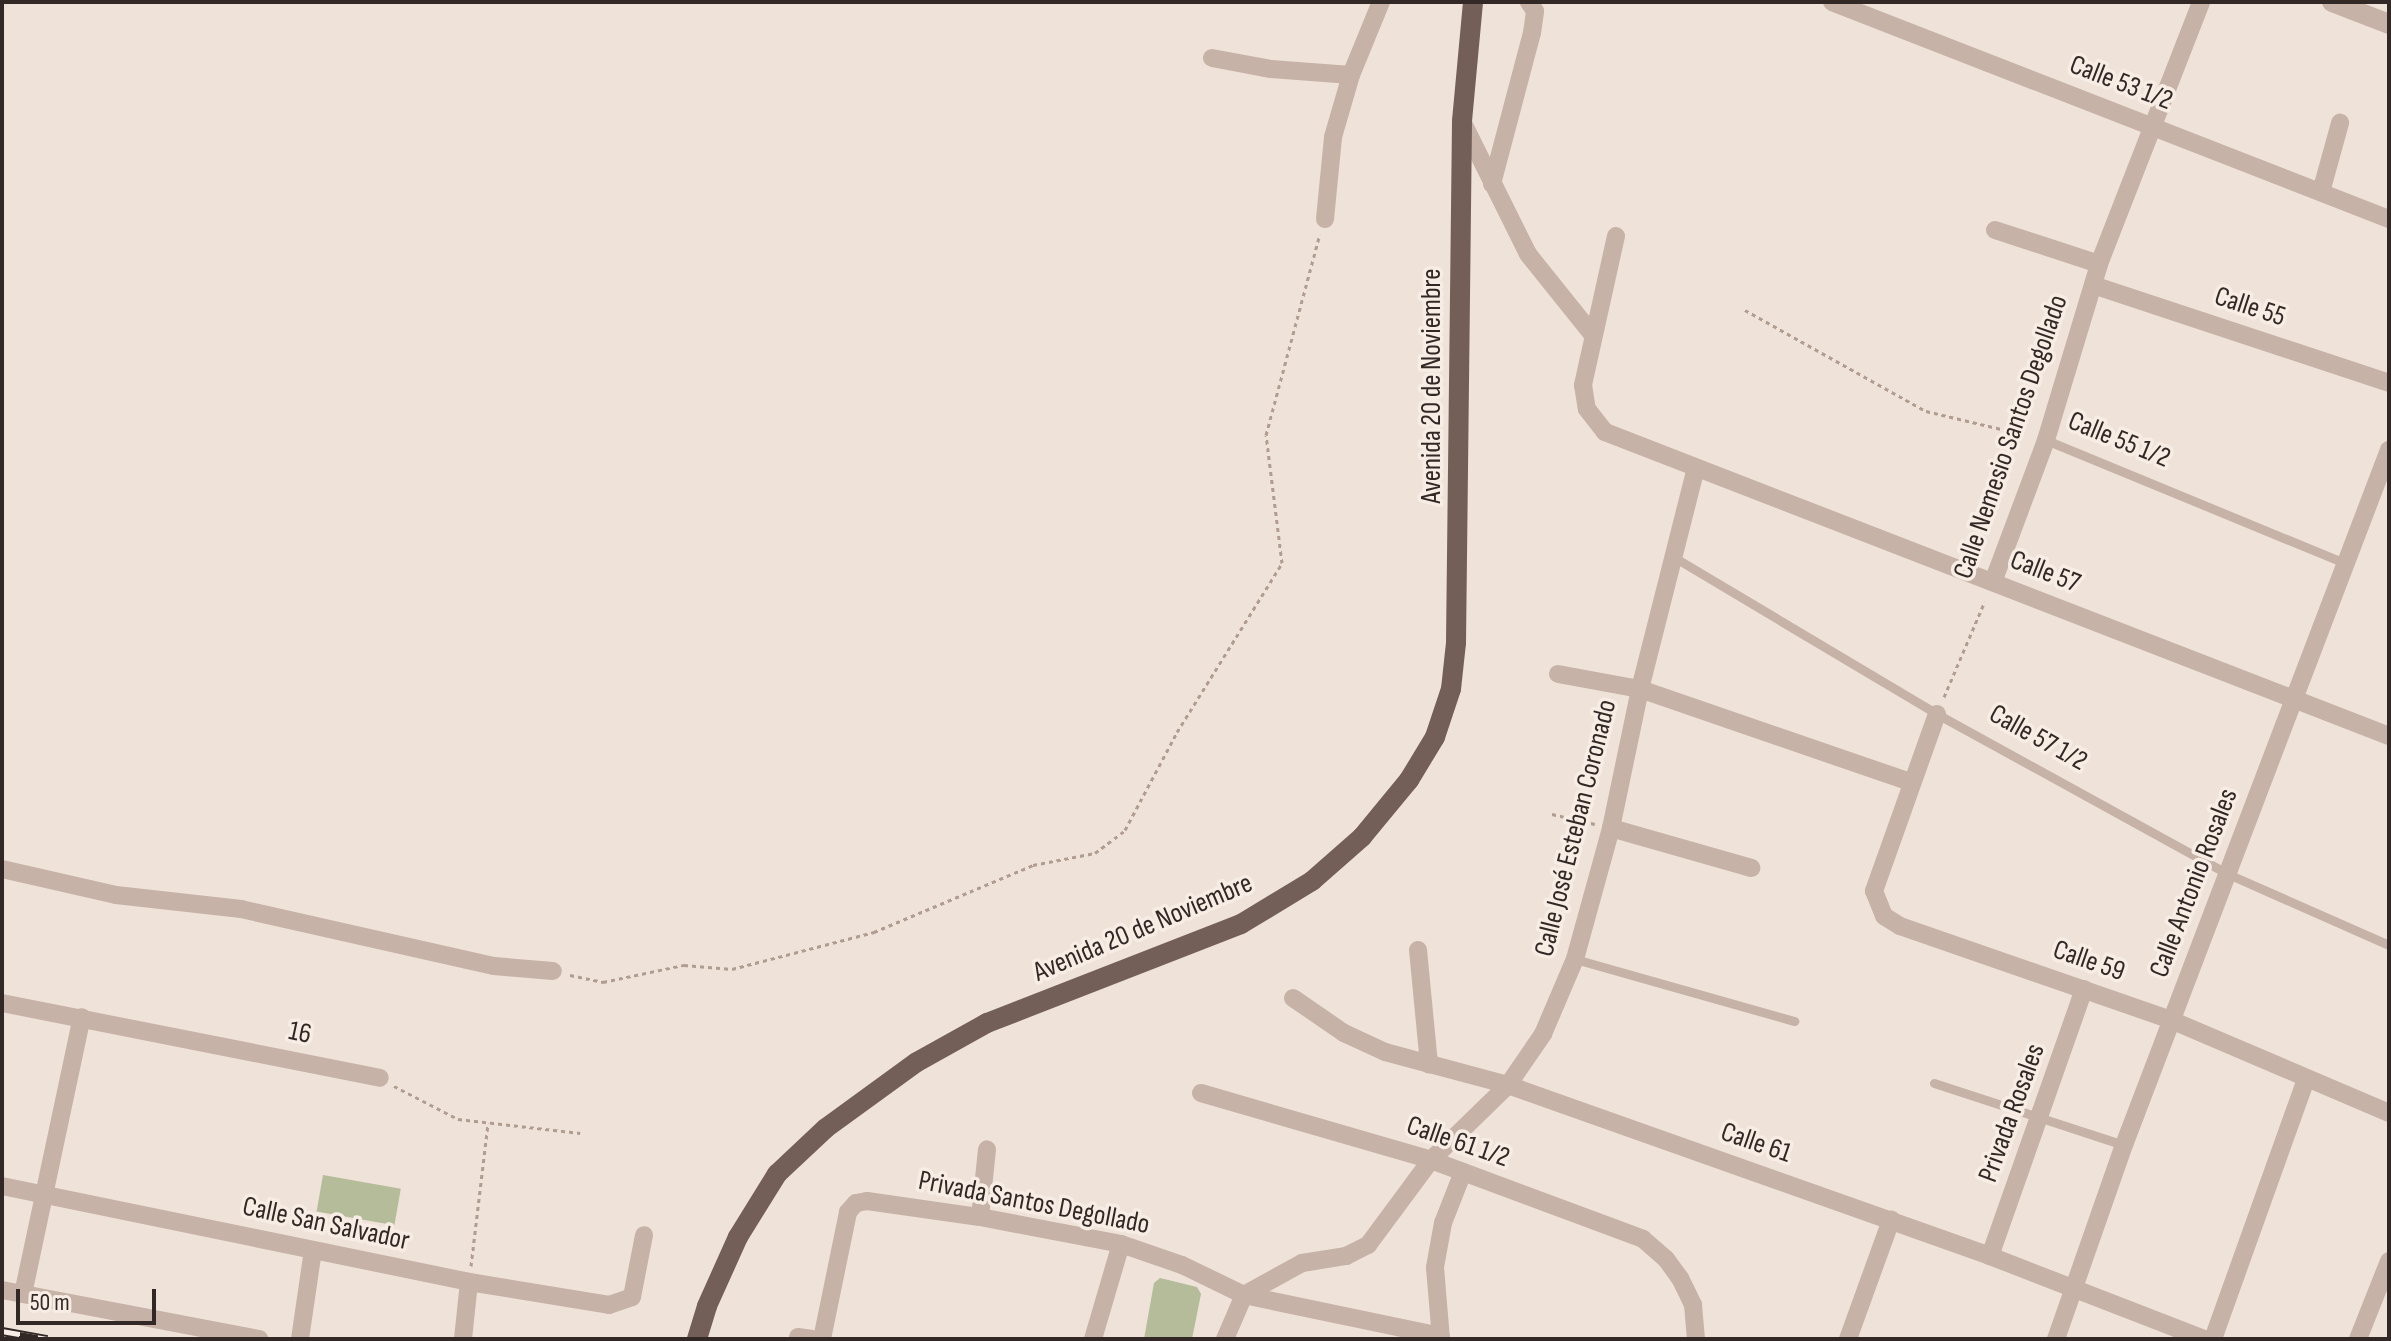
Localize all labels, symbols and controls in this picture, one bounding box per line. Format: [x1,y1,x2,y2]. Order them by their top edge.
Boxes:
street label: Calle 53 1/2 [2065,48,2177,118]
street label: Avenida 20 de Noviembre [1415,269,1449,503]
street label: Calle 55 [2210,280,2290,334]
street label: Calle Nemesio Santos Degollado [1947,291,2075,583]
street label: Calle 55 1/2 [2063,404,2175,476]
street label: Calle 57 [2005,543,2085,601]
street label: Calle José Esteban Coronado [1528,696,1624,960]
street label: Calle 57 1/2 [1983,697,2093,779]
street label: Calle Antonio Rosales [2143,784,2245,982]
street label: Avenida 20 de Noviembre [1028,867,1258,989]
street label: Calle 59 [2049,933,2129,989]
street label: 16 [286,1014,314,1052]
street label: Privada Rosales [1971,1039,2053,1187]
street label: Calle 61 1/2 [1402,1109,1514,1175]
street label: Calle 61 [1716,1115,1796,1171]
street label: Privada Santos Degollado [916,1164,1152,1242]
street label: Calle San Salvador [240,1190,412,1258]
scale bar [20,1273,160,1323]
text: 50 m [30,1288,70,1317]

